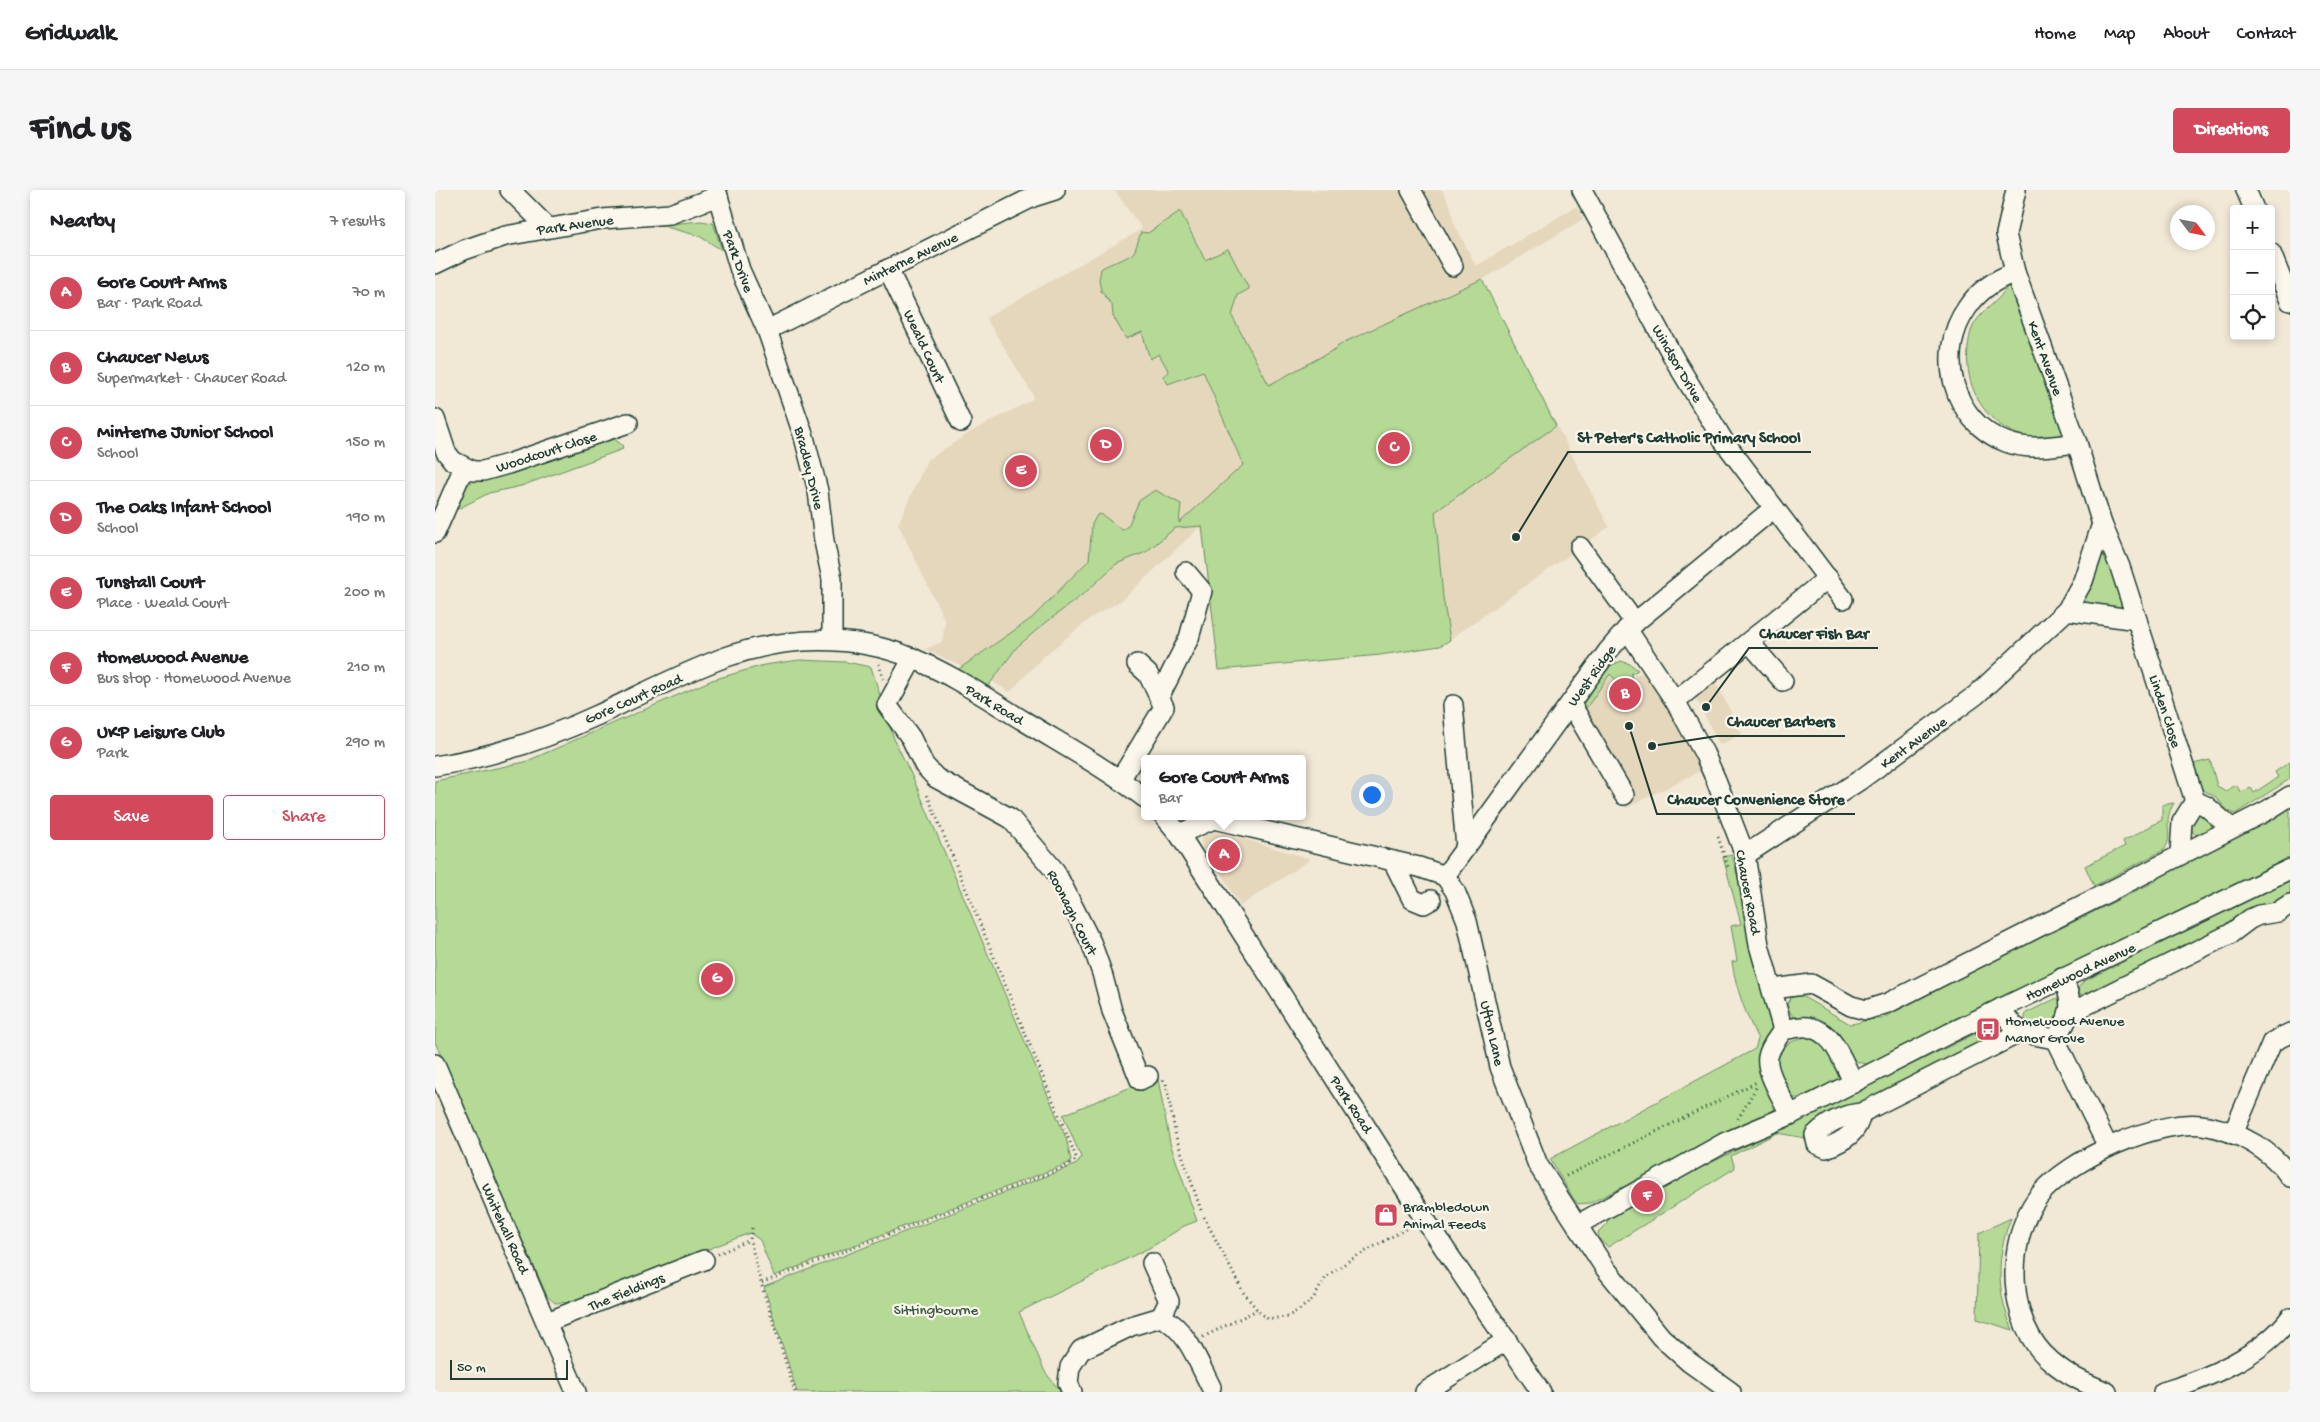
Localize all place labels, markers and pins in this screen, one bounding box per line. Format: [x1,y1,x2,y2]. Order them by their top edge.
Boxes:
callout: St Peter's Catholic Primary School [1568,421,1811,452]
pin: D [1090,426,1122,464]
pin: C [1378,429,1410,467]
pin: E [1005,452,1037,490]
callout: Chaucer Fish Bar [1749,617,1878,648]
pin: B [1609,675,1641,713]
callout: Chaucer Barbers [1717,705,1845,736]
callout: Chaucer Convenience Store [1657,783,1855,814]
pin: A [1208,836,1240,874]
pin: G [701,960,733,998]
place label: Homewood Avenue Manor Grove [2005,1013,2125,1048]
bus stop icon: Homewood Avenue Manor Grove [1975,1016,2001,1042]
pin: F [1631,1177,1663,1215]
place label: Brambledown Animal Feeds [1402,1199,1489,1234]
shop icon: Brambledown Animal Feeds [1373,1202,1399,1228]

